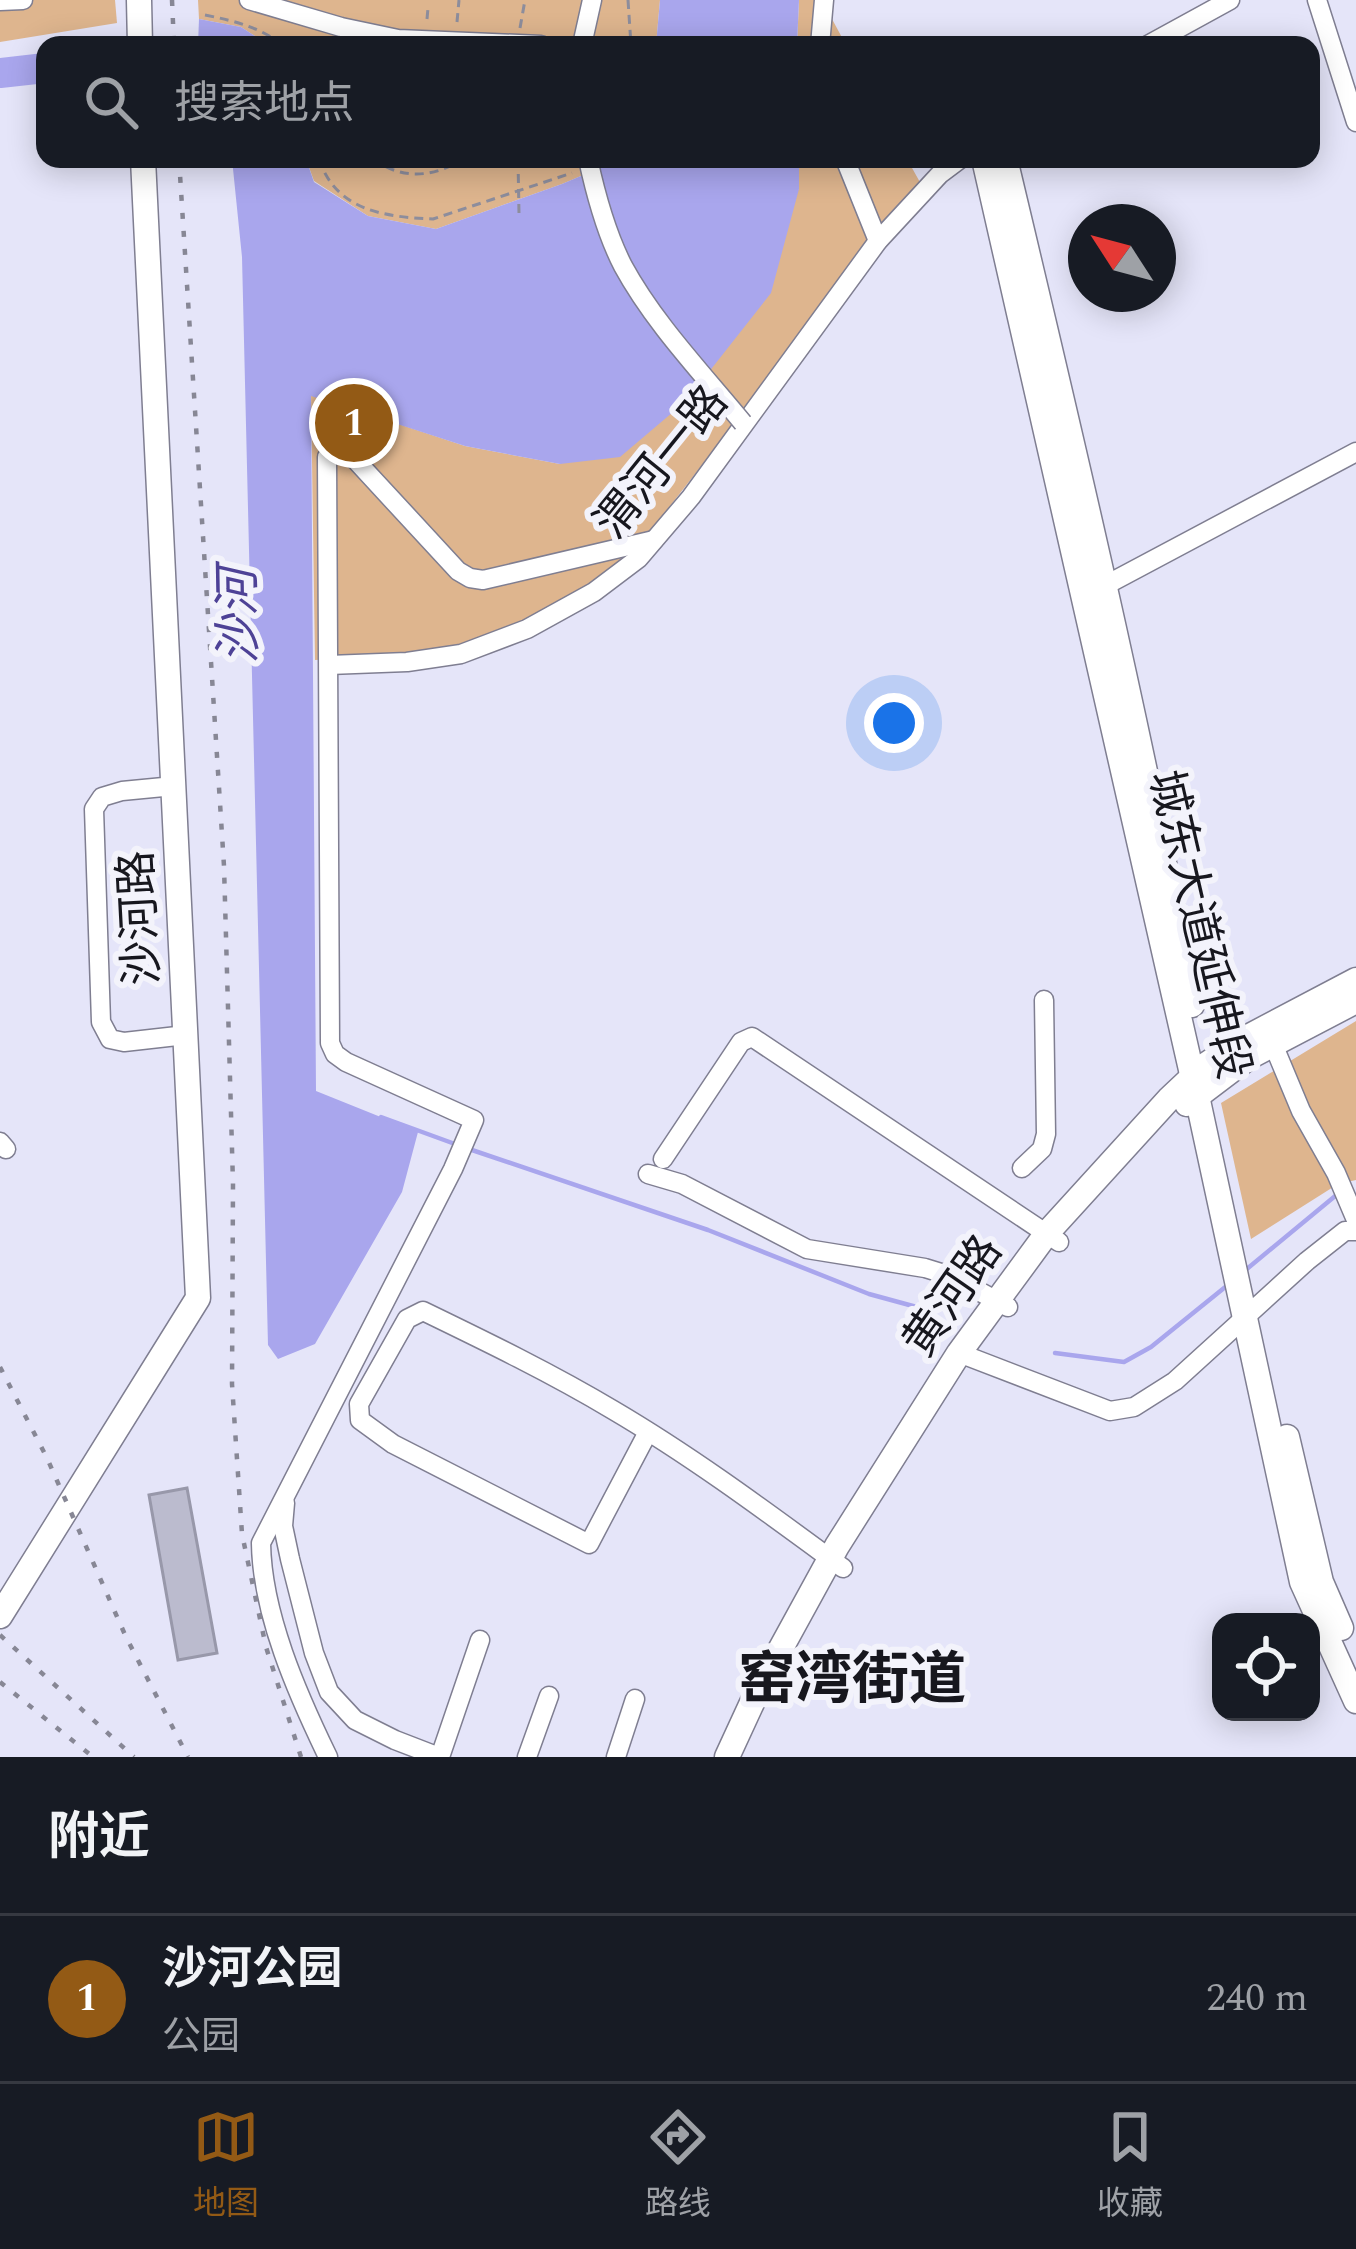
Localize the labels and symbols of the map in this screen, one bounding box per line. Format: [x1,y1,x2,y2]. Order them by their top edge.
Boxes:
north arrow [1068,204,1176,312]
street label: 渭河一路 [578,371,745,554]
pin: 1 [315,378,393,468]
water label: 沙河 [202,559,277,665]
your location [864,693,924,753]
street label: 城东大道延伸段 [1130,763,1268,1086]
street label: 沙河路 [103,849,178,987]
street label: 黄河路 [886,1221,1020,1372]
district label: 窑湾街道 [738,1638,966,1724]

